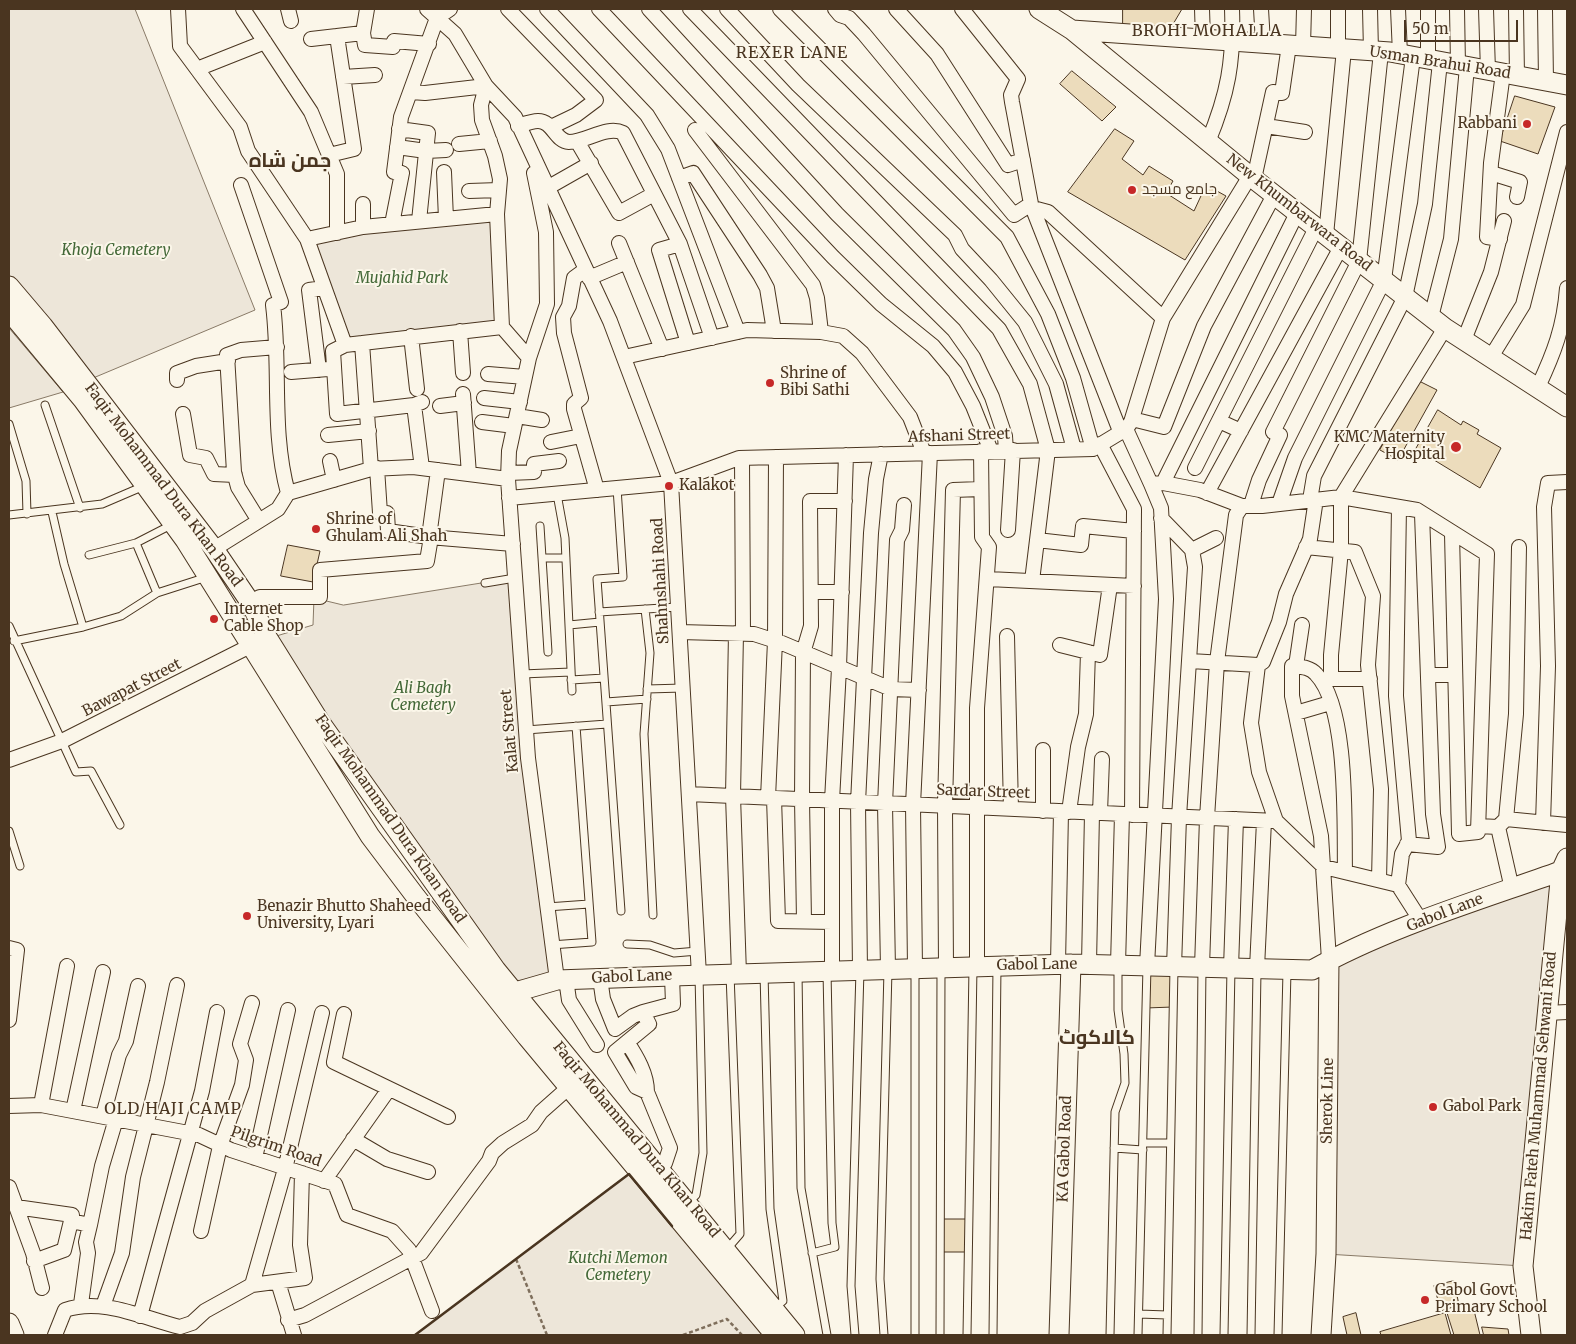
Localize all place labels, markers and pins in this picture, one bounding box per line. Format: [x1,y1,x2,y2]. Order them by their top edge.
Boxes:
place label: Rabbani [1458,115,1517,133]
marker: Rabbani [1521,118,1533,130]
place label: جامع مسجد [1142,181,1217,199]
marker: جامع مسجد [1126,184,1138,196]
place label: Shrine of Bibi Sathi [780,365,850,400]
marker: Shrine of Bibi Sathi [764,377,776,389]
place label: KMC Maternity Hospital [1334,429,1445,464]
marker: KMC Maternity Hospital [1449,440,1463,454]
place label: Kalakot [679,477,734,495]
marker: Kalakot [663,480,675,492]
place label: Shrine of Ghulam Ali Shah [326,511,447,546]
marker: Shrine of Ghulam Ali Shah [310,523,322,535]
place label: Internet Cable Shop [224,601,303,636]
marker: Internet Cable Shop [208,613,220,625]
place label: Benazir Bhutto Shaheed University, Lyari [257,898,431,933]
marker: Benazir Bhutto Shaheed University, Lyari [241,910,253,922]
place label: Gabol Park [1443,1098,1521,1116]
marker: Gabol Park [1427,1101,1439,1113]
place label: Gabol Govt Primary School [1435,1282,1547,1317]
marker: Gabol Govt Primary School [1419,1294,1431,1306]

